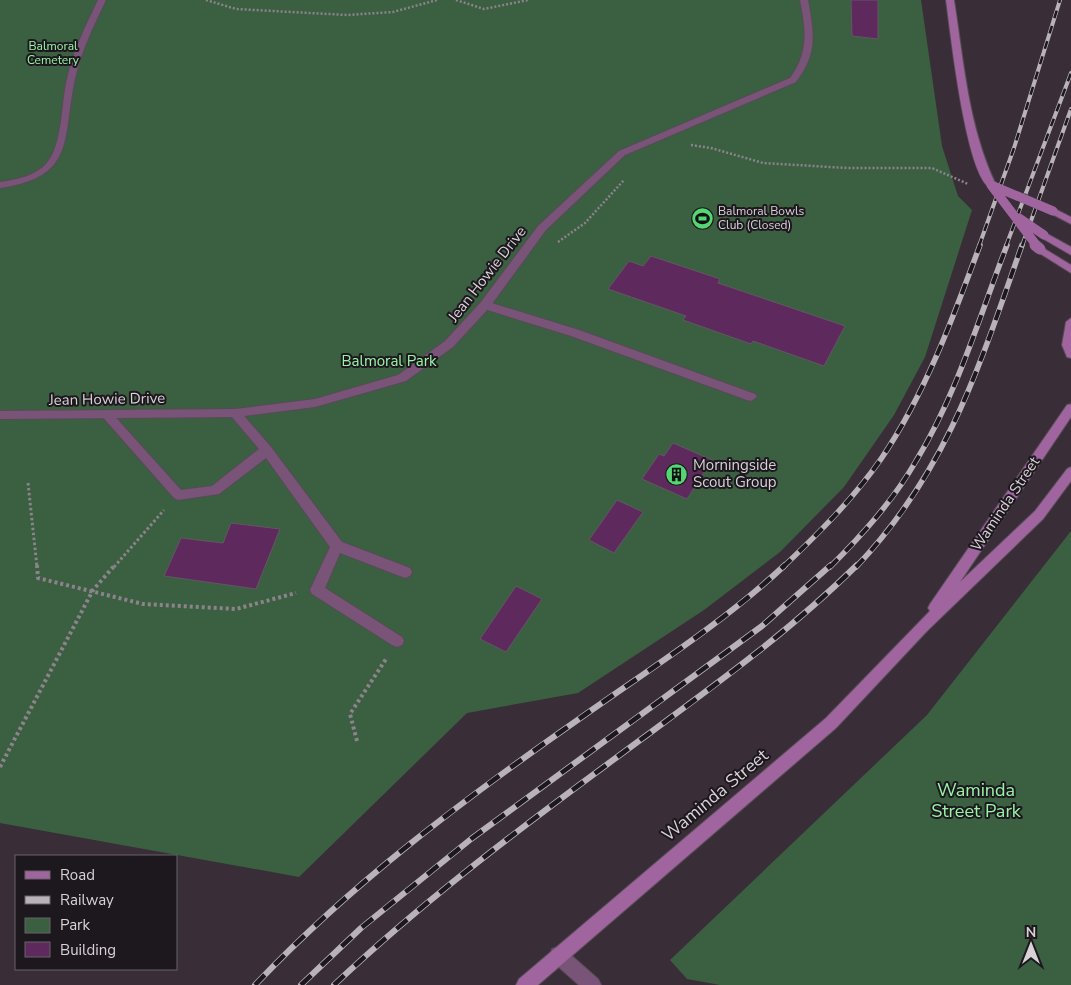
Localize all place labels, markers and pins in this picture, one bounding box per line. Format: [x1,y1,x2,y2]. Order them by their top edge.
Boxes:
place label: Balmoral Bowls Club (Closed) [718,203,804,233]
sports icon: Balmoral Bowls Club (Closed) [690,206,714,230]
place label: Morningside Scout Group [693,455,777,492]
building icon: Morningside Scout Group [665,462,689,486]

